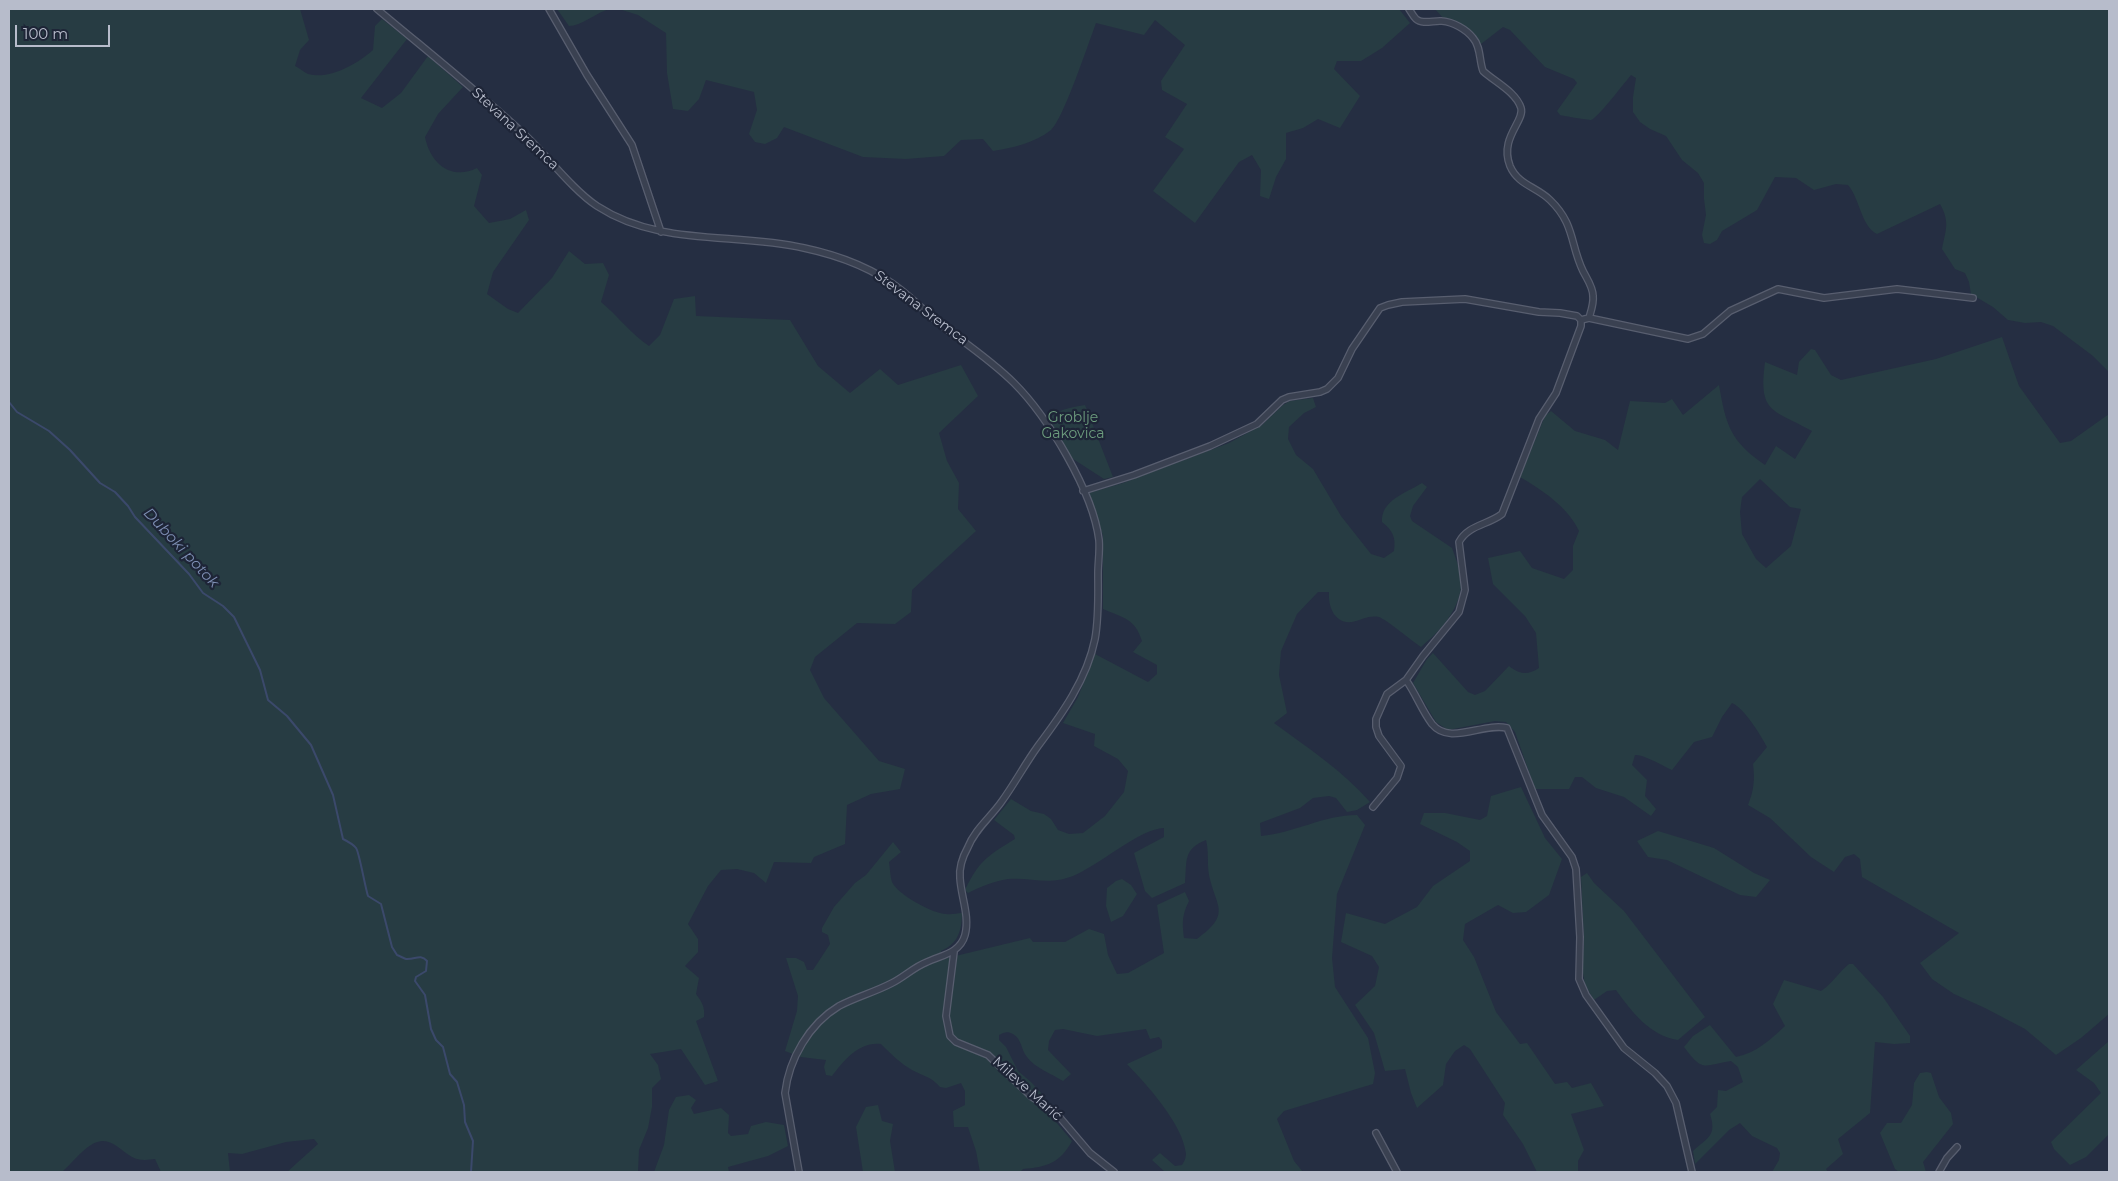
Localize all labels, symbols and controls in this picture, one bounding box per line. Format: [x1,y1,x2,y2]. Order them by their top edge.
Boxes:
scale bar [18,15,112,47]
text: 100 m [23,24,68,43]
street label: Stevana Sremca [468,84,562,174]
street label: Stevana Sremca [871,267,971,349]
park label: Groblje Gakovica [1041,410,1105,442]
water label: Duboki potok [139,504,223,592]
street label: Mileve Marić [989,1053,1065,1125]

